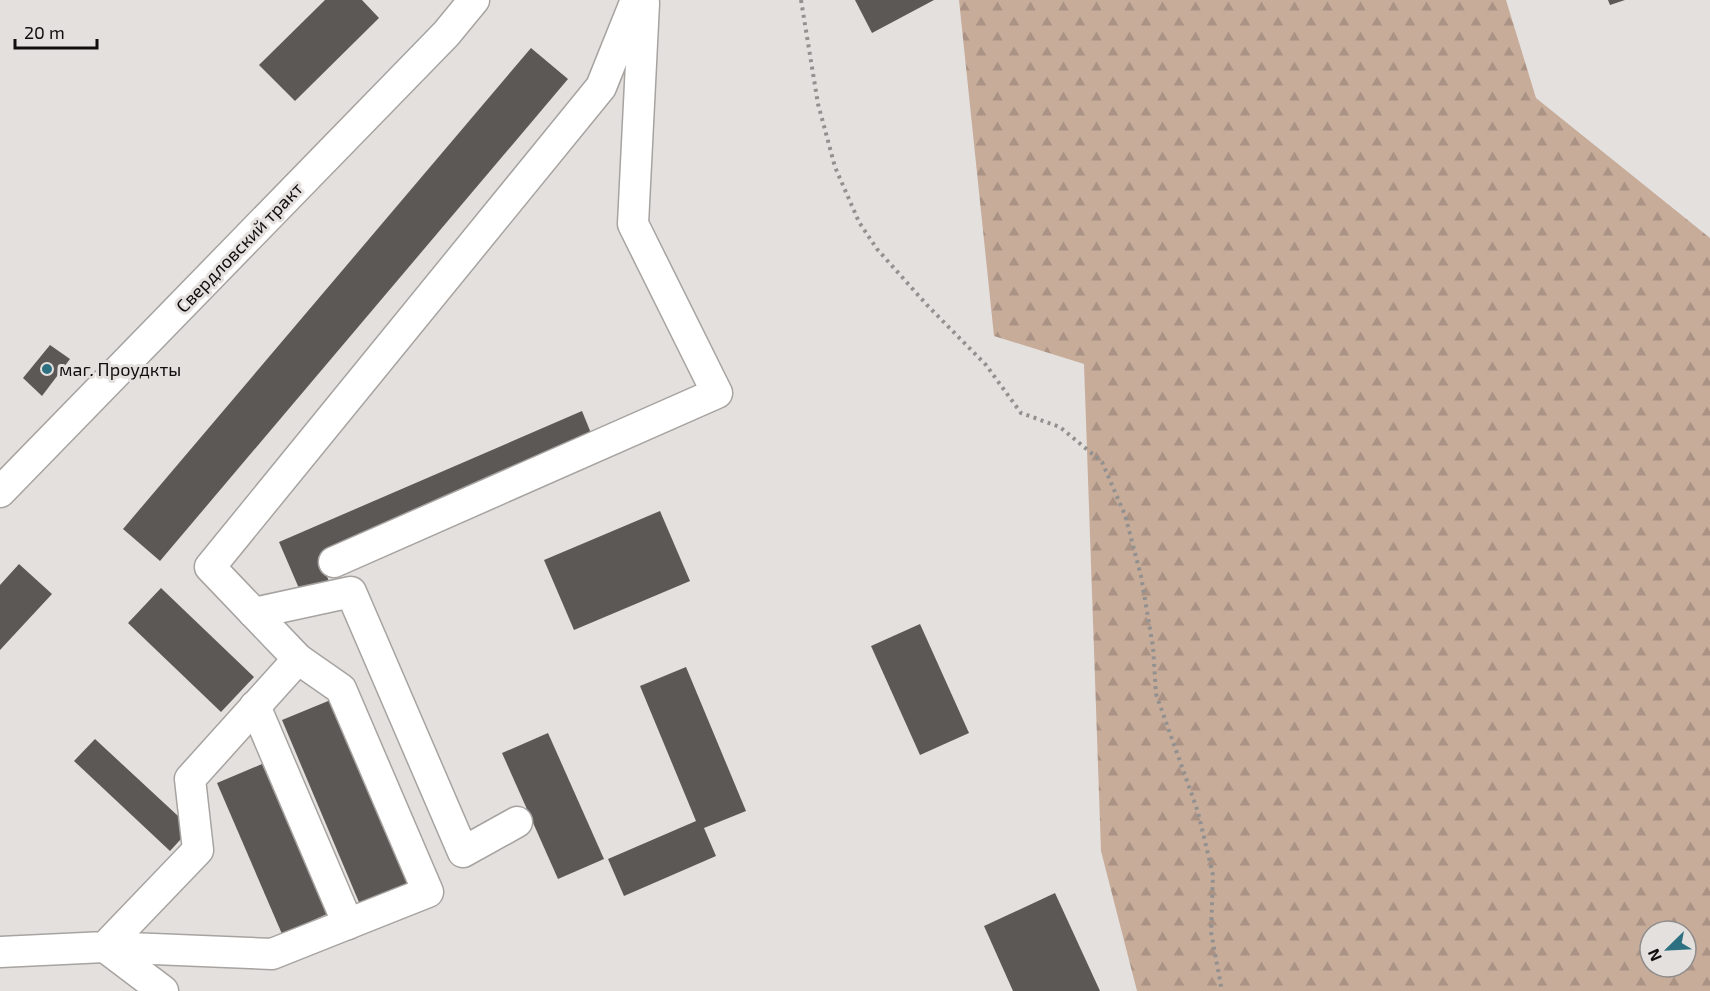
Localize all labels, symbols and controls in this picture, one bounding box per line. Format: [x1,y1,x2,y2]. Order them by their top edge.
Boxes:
scale bar [15,12,98,50]
text: 20 m [24,21,65,43]
street label: Свердловский тракт [171,177,307,317]
place label: маг. Проудкты [59,358,181,380]
marker: маг. Проудкты [40,362,54,376]
north arrow [1638,919,1698,979]
text: N [1643,946,1665,964]

